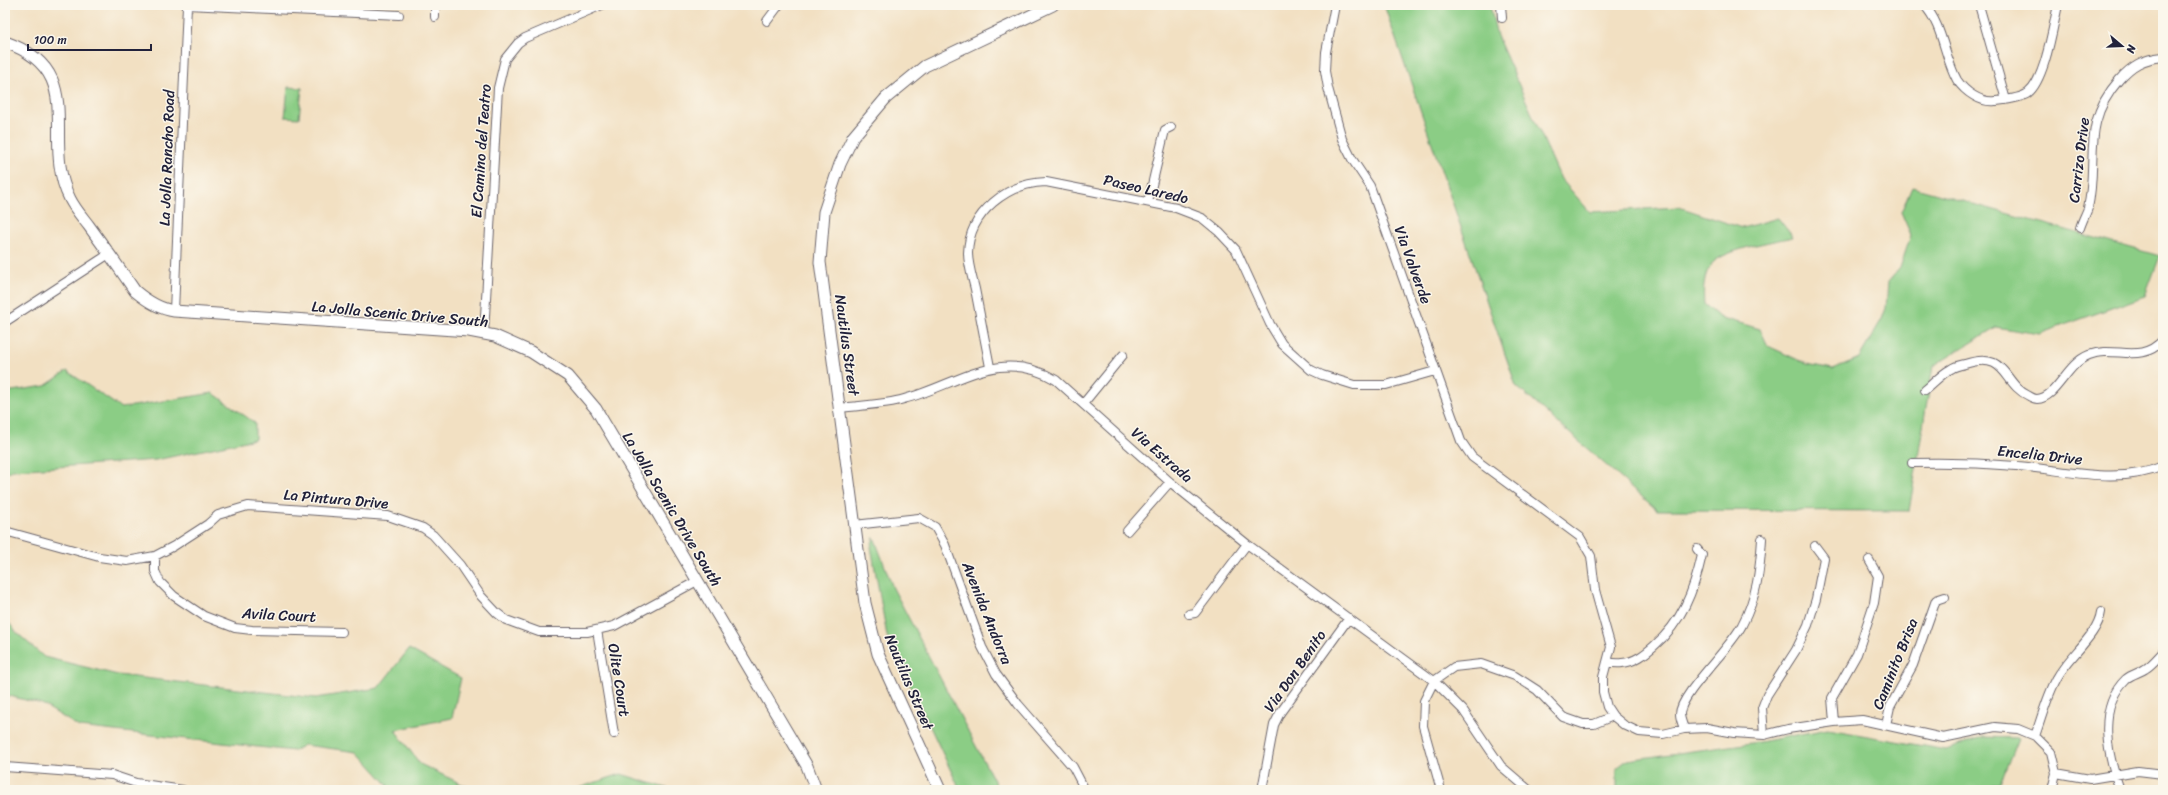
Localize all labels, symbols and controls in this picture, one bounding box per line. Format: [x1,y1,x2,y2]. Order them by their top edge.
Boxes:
scale bar [28,26,151,52]
north arrow [2102,26,2142,66]
text: 100 m [34,29,67,51]
text: N [2121,41,2142,56]
street label: El Camino del Teatro [463,83,499,219]
street label: La Jolla Rancho Road [152,88,182,227]
street label: Carrizo Drive [2061,116,2097,204]
street label: Paseo Laredo [1101,167,1191,211]
street label: Via Valverde [1387,222,1439,308]
street label: La Jolla Scenic Drive South [311,293,490,335]
street label: Nautilus Street [827,293,867,398]
street label: Via Estrada [1125,420,1199,490]
street label: La Jolla Scenic Drive South [615,426,729,592]
street label: Encelia Drive [1996,438,2084,472]
street label: La Pintura Drive [283,481,389,517]
street label: Avenida Andorra [954,556,1020,669]
street label: Avila Court [240,600,317,630]
street label: Caminito Brisa [1865,614,1925,714]
street label: Via Don Benito [1257,624,1333,718]
street label: Nautilus Street [877,630,941,735]
street label: Olite Court [600,641,638,719]

